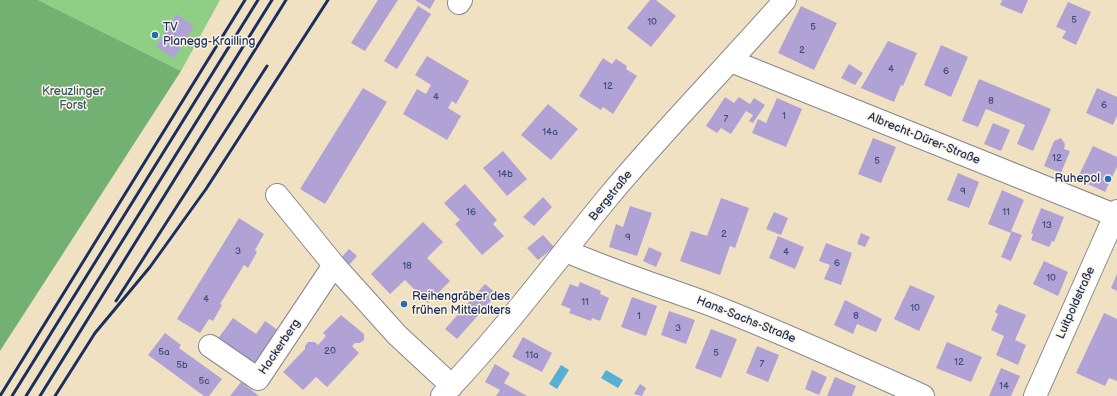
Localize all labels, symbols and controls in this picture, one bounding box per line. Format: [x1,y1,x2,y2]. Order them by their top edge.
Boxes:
house number: 5 [1071,14,1077,26]
house number: 10 [647,16,657,28]
place label: TV Planegg-Krailling [163,21,255,49]
house number: 5 [810,21,816,33]
marker: TV Planegg-Krailling [150,30,160,40]
house number: 2 [799,44,805,56]
house number: 4 [888,63,894,75]
house number: 6 [943,65,949,77]
house number: 12 [603,80,613,92]
park label: Kreuzlinger Forst [42,85,104,113]
house number: 4 [433,91,439,103]
house number: 8 [988,95,994,107]
house number: 6 [1101,99,1107,111]
house number: 1 [782,110,786,122]
street label: Albrecht-Dürer-Straße [866,110,982,168]
house number: 7 [724,113,728,125]
house number: 14a [542,126,558,138]
house number: 12 [1052,152,1062,164]
house number: 5 [874,155,880,167]
house number: 14b [497,168,513,180]
street label: Bergstraße [586,168,636,224]
place label: Ruhepol [1055,172,1100,186]
marker: Ruhepol [1103,174,1113,184]
house number: 9 [960,185,966,197]
house number: 16 [466,206,476,218]
house number: 11 [1002,206,1010,218]
house number: 13 [1042,219,1052,231]
house number: 2 [721,228,727,240]
house number: 9 [625,231,631,243]
house number: 3 [235,245,241,257]
house number: 4 [783,246,789,258]
house number: 6 [834,257,840,269]
house number: 18 [402,260,412,272]
street label: Luitpoldstraße [1054,265,1098,341]
house number: 10 [1046,272,1056,284]
place label: Reihengräber des frühen Mittelalters [412,290,511,318]
house number: 4 [203,293,209,305]
street label: Hans-Sachs-Straße [694,294,798,346]
house number: 11 [581,296,589,308]
marker: Reihengräber des frühen Mittelalters [399,299,409,309]
house number: 10 [910,302,920,314]
house number: 1 [637,310,641,322]
house number: 8 [853,310,859,322]
street label: Hackerberg [256,316,304,378]
house number: 3 [675,322,681,334]
house number: 20 [324,345,336,357]
house number: 5a [158,346,170,358]
house number: 5 [713,347,719,359]
house number: 11a [525,349,539,361]
house number: 12 [954,356,964,368]
house number: 7 [760,358,764,370]
house number: 5b [176,359,188,371]
house number: 5c [198,375,210,387]
house number: 14 [999,380,1009,392]

